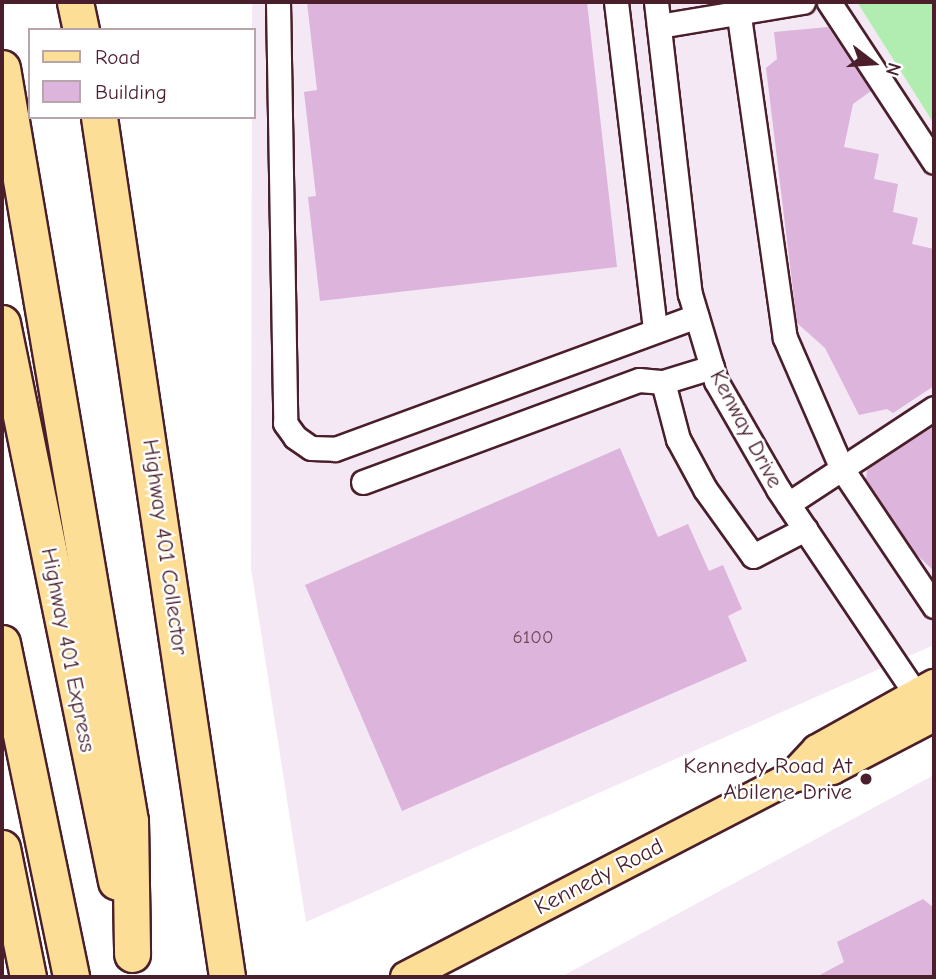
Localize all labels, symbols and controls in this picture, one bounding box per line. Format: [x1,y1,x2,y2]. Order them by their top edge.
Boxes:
legend [28,28,256,119]
north arrow [838,28,908,98]
text: Road [95,45,140,69]
text: N [881,60,905,78]
text: Building [95,80,167,104]
street label: Kenway Drive [703,365,789,493]
street label: Highway 401 Collector [136,437,194,657]
street label: Highway 401 Express [35,545,101,755]
house number: 6100 [513,627,553,649]
place label: Kennedy Road At Abilene Drive [683,752,852,806]
marker: Kennedy Road At Abilene Drive [858,771,874,787]
street label: Kennedy Road [530,833,668,921]

